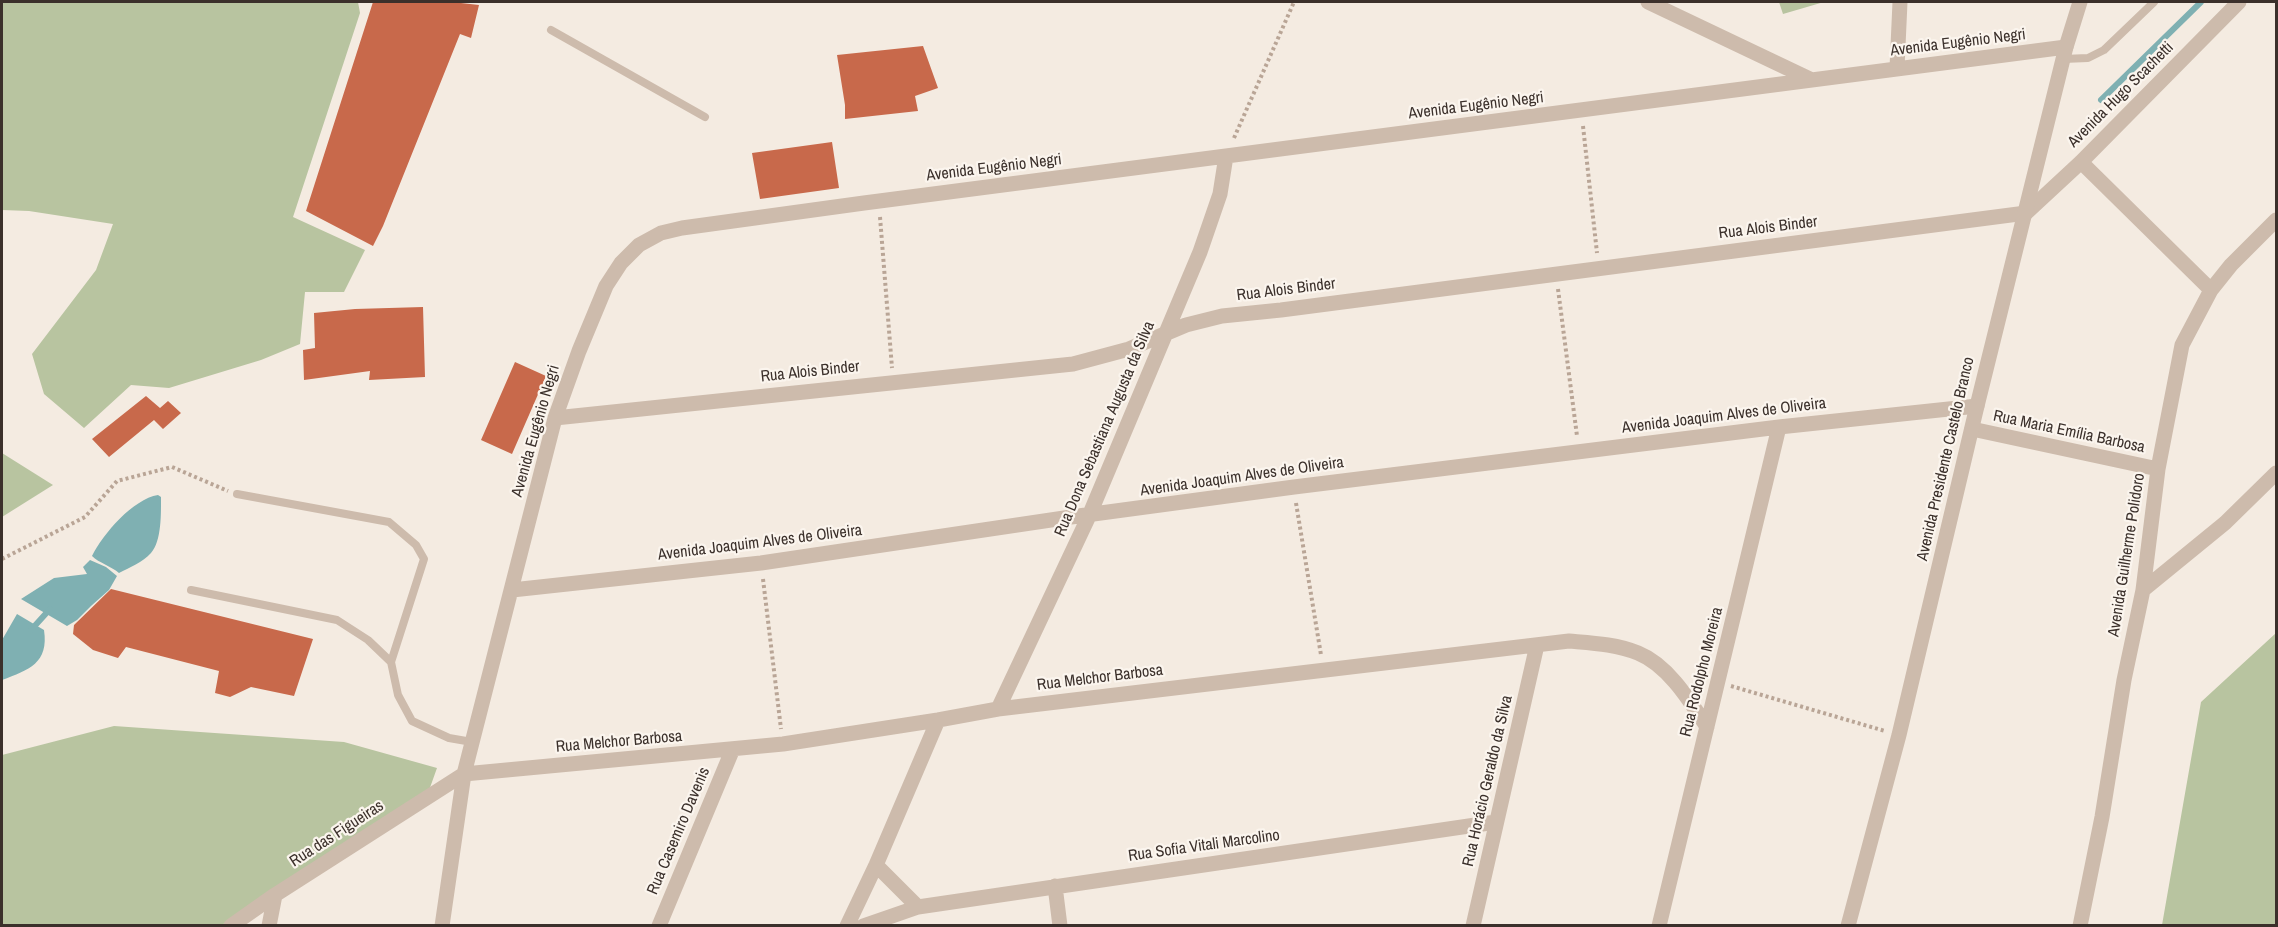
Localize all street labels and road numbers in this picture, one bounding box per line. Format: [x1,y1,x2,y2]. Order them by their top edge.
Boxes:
street label: Avenida Eugênio Negri [1889,25,2027,61]
street label: Avenida Hugo Scachetti [2064,38,2178,152]
street label: Avenida Eugênio Negri [1407,88,1545,124]
street label: Avenida Eugênio Negri [925,150,1063,186]
street label: Rua Alois Binder [1718,212,1818,244]
street label: Rua Alois Binder [1236,274,1336,306]
street label: Rua Dona Sebastiana Augusta da Silva [1051,318,1159,540]
street label: Avenida Presidente Castelo Branco [1913,355,1979,563]
street label: Rua Alois Binder [760,357,860,387]
street label: Avenida Eugênio Negri [508,363,564,499]
street label: Avenida Joaquim Alves de Oliveira [1621,394,1827,438]
street label: Rua Maria Emília Barbosa [1991,407,2147,457]
street label: Avenida Joaquim Alves de Oliveira [1139,453,1345,501]
street label: Avenida Guilherme Polidoro [2105,472,2149,638]
street label: Avenida Joaquim Alves de Oliveira [657,521,863,565]
street label: Rua Rodolpho Moreira [1677,605,1727,739]
street label: Rua Melchor Barbosa [1036,661,1164,695]
street label: Rua Horácio Geraldo da Silva [1459,694,1517,868]
street label: Rua Melchor Barbosa [555,727,683,757]
street label: Rua Casemiro Davenis [644,764,714,898]
street label: Rua das Figueiras [287,797,387,871]
street label: Rua Sofia Vitali Marcolino [1127,826,1281,866]

